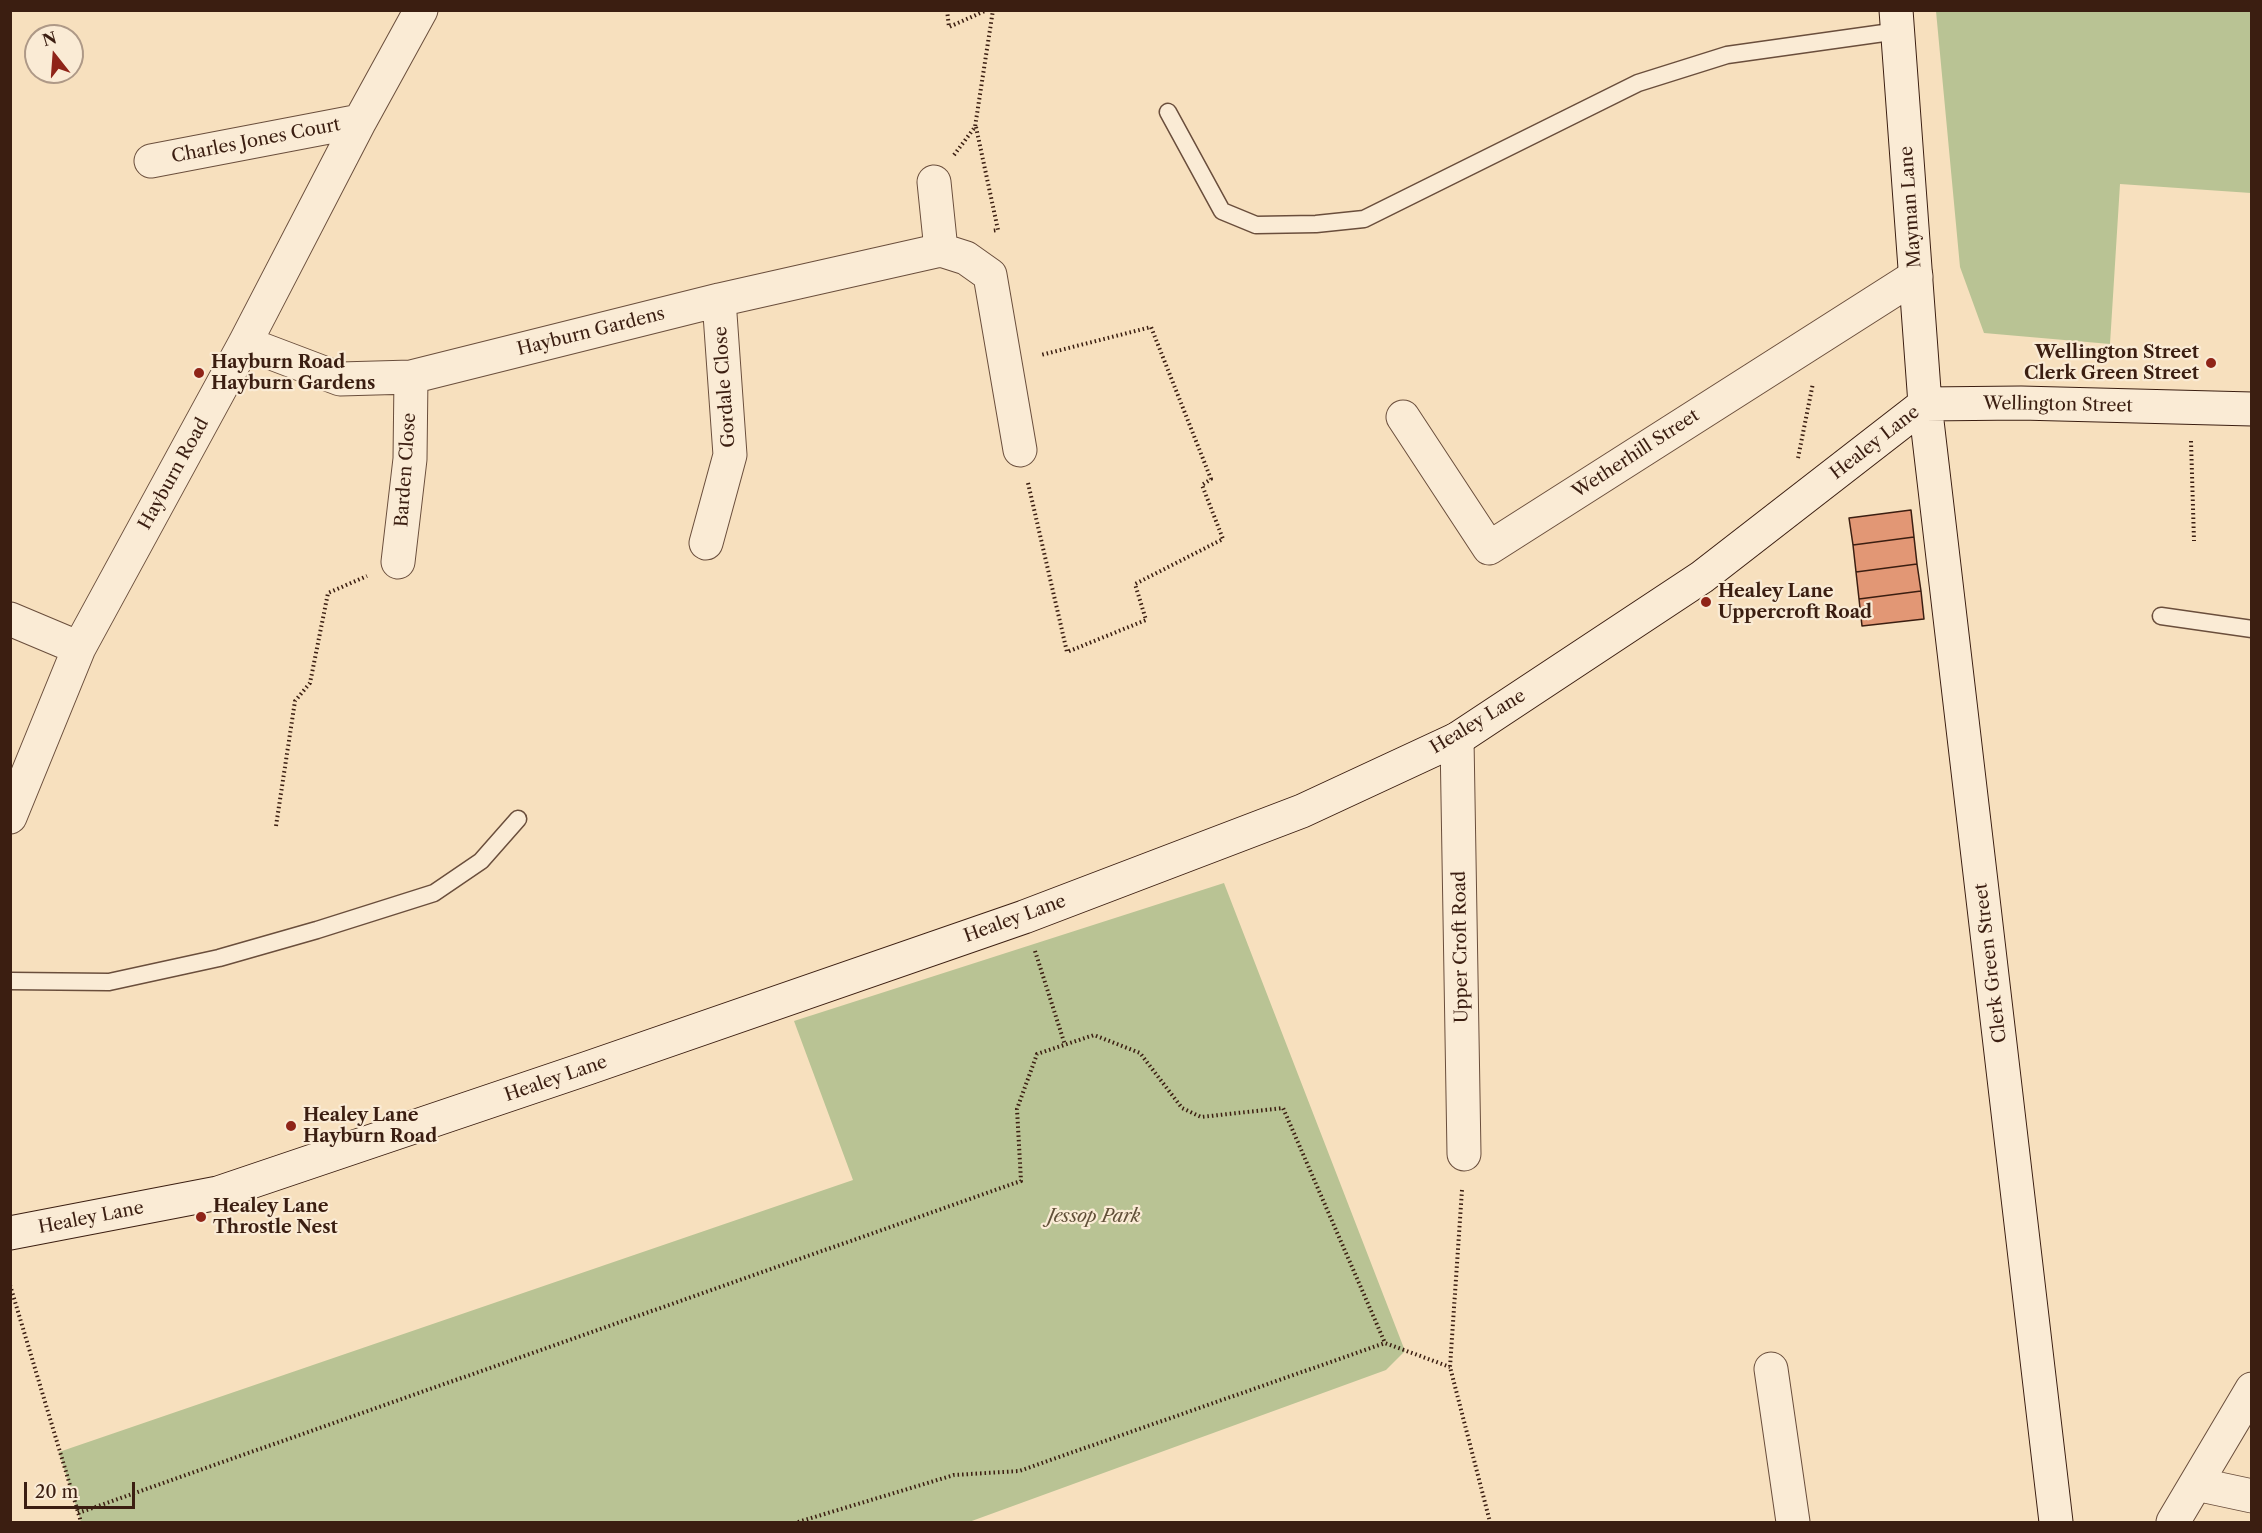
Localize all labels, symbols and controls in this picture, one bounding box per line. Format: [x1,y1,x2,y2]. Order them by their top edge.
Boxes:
north arrow [24,24,84,84]
text: N [40,27,59,50]
street label: Charles Jones Court [170,114,342,168]
street label: Mayman Lane [1896,145,1926,269]
street label: Hayburn Gardens [515,303,667,361]
street label: Gordale Close [710,326,740,448]
place label: Wellington Street Clerk Green Street [2024,342,2199,385]
place label: Hayburn Road Hayburn Gardens [211,352,375,394]
marker: Wellington Street Clerk Green Street [2204,356,2218,370]
marker: Hayburn Road Hayburn Gardens [192,366,206,380]
street label: Wellington Street [1983,393,2133,417]
street label: Healey Lane [1826,402,1924,484]
street label: Wetherhill Street [1569,405,1703,503]
street label: Barden Close [391,412,421,528]
street label: Hayburn Road [134,414,214,534]
place label: Healey Lane Uppercroft Road [1718,581,1872,624]
marker: Healey Lane Uppercroft Road [1699,595,1713,609]
street label: Healey Lane [1427,685,1529,759]
street label: Upper Croft Road [1449,871,1473,1023]
street label: Clerk Green Street [1970,882,2012,1044]
street label: Healey Lane [961,891,1069,947]
street label: Healey Lane [502,1051,610,1107]
place label: Healey Lane Hayburn Road [303,1105,437,1148]
marker: Healey Lane Hayburn Road [284,1119,298,1133]
place label: Healey Lane Throstle Nest [213,1196,338,1238]
street label: Healey Lane [36,1197,146,1239]
park label: Jessop Park [1048,1206,1140,1228]
marker: Healey Lane Throstle Nest [194,1210,208,1224]
scale bar [27,1470,138,1508]
text: 20 m [35,1481,78,1503]

